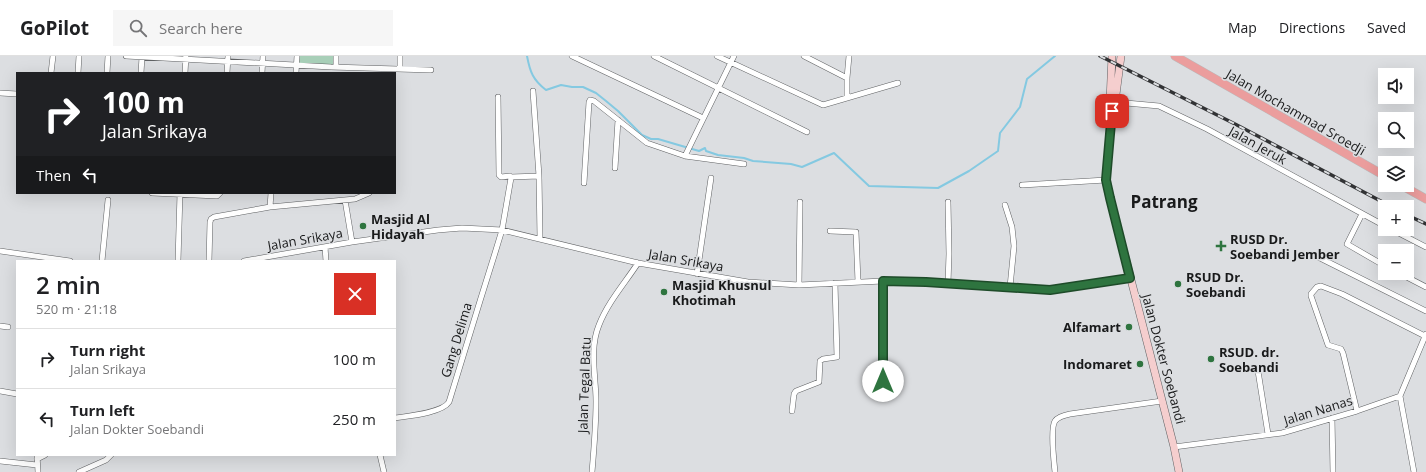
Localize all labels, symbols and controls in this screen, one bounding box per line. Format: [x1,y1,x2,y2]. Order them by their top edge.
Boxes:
search box [113,10,393,46]
text: GoPilot [20,15,89,41]
icon: search [127,17,149,39]
text: Search here [159,18,243,38]
text: Map [1228,18,1257,37]
text: Directions [1279,18,1345,37]
text: Saved [1367,18,1406,37]
street label: Jalan Mochammad Sroedji [1221,64,1369,159]
map controls [1378,68,1414,280]
button: sound [1378,68,1414,104]
text: 100 m [102,83,185,121]
icon: right [36,88,88,140]
pin [1095,94,1129,128]
icon: arrive [1101,100,1123,122]
button: search [1378,112,1414,148]
text: Jalan Srikaya [102,119,207,143]
street label: Jalan Jeruk [1224,121,1290,168]
button: layers [1378,156,1414,192]
icon: left [79,164,101,186]
text: Then [36,165,71,185]
district label: Patrang [1130,190,1198,213]
button: + [1378,200,1414,236]
place label: Masjid Al Hidayah [371,210,430,243]
marker: Masjid Al Hidayah [358,221,368,231]
street label: Jalan Srikaya [264,224,344,255]
place label: RUSD Dr. Soebandi Jember [1230,230,1340,263]
marker: RUSD Dr. Soebandi Jember [1215,240,1227,252]
street label: Jalan Srikaya [645,244,725,275]
button: − [1378,244,1414,280]
text: 2 min [36,268,101,301]
place label: RSUD Dr. Soebandi [1186,268,1246,301]
button: close [334,273,376,315]
place label: Masjid Khusnul Khotimah [672,276,771,309]
marker: RSUD Dr. Soebandi [1173,279,1183,289]
marker: Masjid Khusnul Khotimah [659,287,669,297]
street label: Jalan Dokter Soebandi [1137,290,1190,426]
text: 520 m · 21:18 [36,300,117,318]
street label: Gang Delima [436,300,476,380]
place label: Alfamart [1063,318,1121,336]
marker: Alfamart [1124,322,1134,332]
street label: Jalan Tegal Batu [573,337,595,435]
text: Turn right [70,340,145,360]
place label: RSUD. dr. Soebandi [1219,343,1279,376]
icon: right [36,348,58,370]
text: 100 m [332,349,376,369]
marker: RSUD. dr. Soebandi [1206,354,1216,364]
place label: Indomaret [1063,355,1132,373]
marker: Indomaret [1135,359,1145,369]
text: Jalan Srikaya [70,360,146,378]
position arrow [862,360,904,402]
street label: Jalan Nanas [1280,391,1355,430]
text: Turn left [70,400,135,420]
icon: left [36,408,58,430]
text: 250 m [332,409,376,429]
text: Jalan Dokter Soebandi [70,420,204,438]

